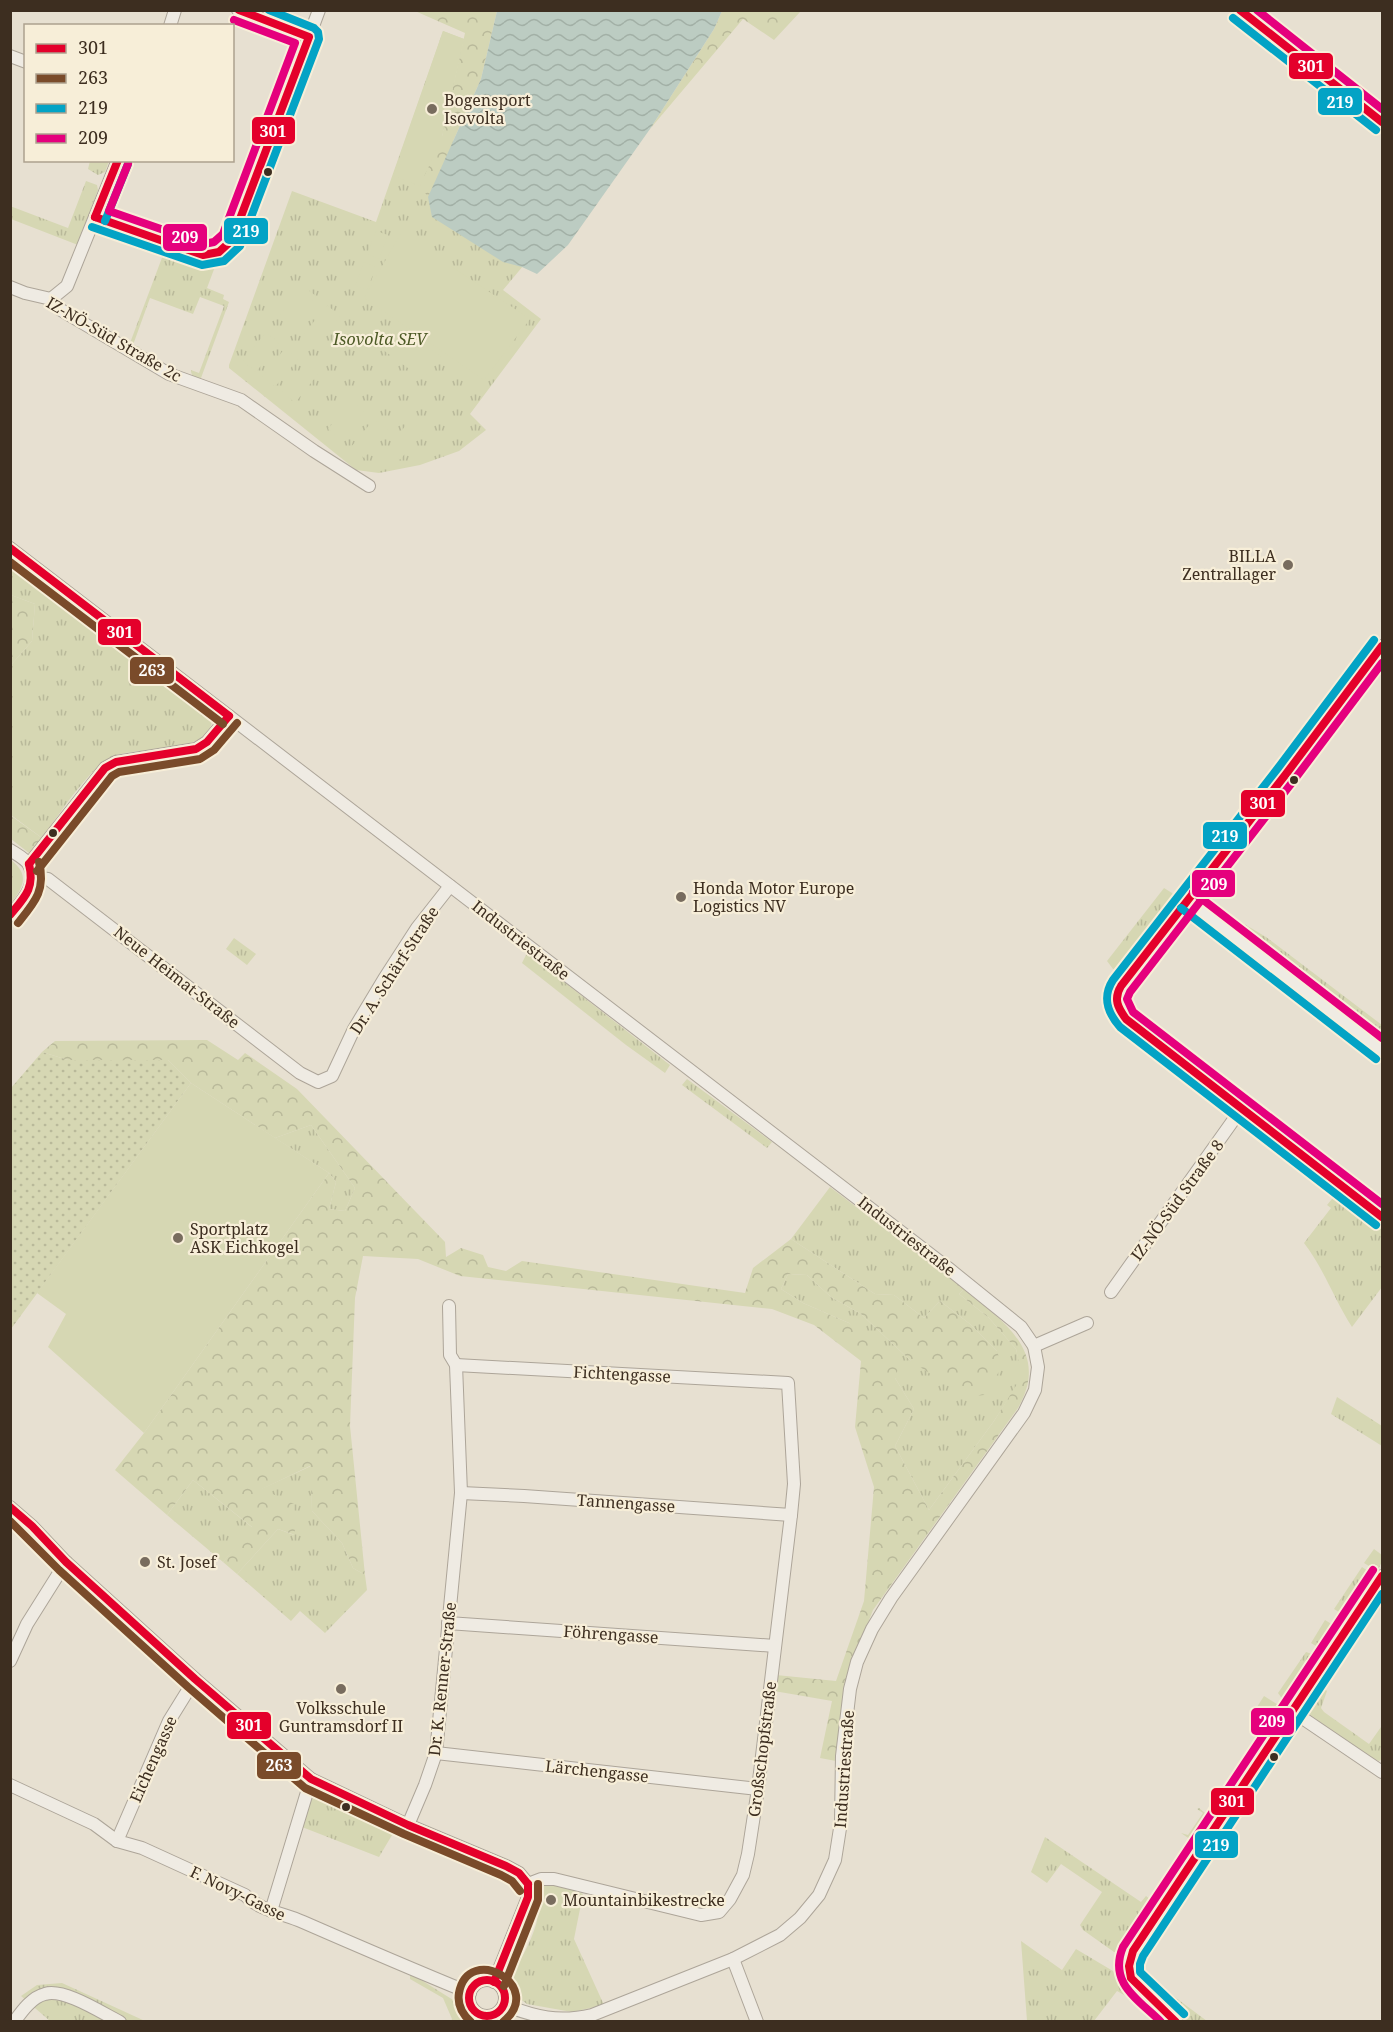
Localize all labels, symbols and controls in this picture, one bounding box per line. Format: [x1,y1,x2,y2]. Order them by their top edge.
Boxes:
legend [24,24,234,162]
text: 301 [78,35,108,59]
line badge: 301 [1288,52,1334,80]
text: 301 [1297,55,1325,77]
text: 263 [78,65,108,89]
line badge: 219 [1317,87,1363,116]
place label: Bogensport Isovolta [444,89,531,129]
text: 219 [1326,91,1354,113]
text: 219 [78,95,108,119]
marker: Bogensport Isovolta [425,102,439,116]
line badge: 301 [251,116,296,145]
text: 301 [259,120,287,142]
text: 209 [78,125,108,149]
unlabelled marker [262,166,274,178]
line badge: 219 [223,217,269,245]
text: 219 [232,220,260,242]
line badge: 209 [162,223,208,252]
text: 209 [171,226,199,248]
street label: IZ-NÖ-Süd Straße 2c [42,291,186,387]
park label: Isovolta SEV [332,328,429,350]
place label: BILLA Zentrallager [1182,545,1277,585]
marker: BILLA Zentrallager [1281,558,1295,572]
line badge: 301 [97,618,142,646]
text: 301 [106,621,134,643]
line badge: 263 [129,656,175,685]
text: 263 [138,659,166,681]
unlabelled marker [1288,774,1300,786]
line badge: 301 [1240,789,1286,818]
text: 301 [1249,792,1277,814]
line badge: 219 [1202,821,1248,850]
text: 219 [1211,825,1239,847]
unlabelled marker [47,827,59,839]
line badge: 209 [1191,869,1236,898]
text: 209 [1200,873,1228,895]
place label: Honda Motor Europe Logistics NV [693,877,854,917]
marker: Honda Motor Europe Logistics NV [674,890,688,904]
street label: Industriestraße [468,895,574,985]
street label: Dr. A. Schärf-Straße [344,902,444,1038]
street label: Neue Heimat-Straße [109,921,245,1033]
street label: IZ-NÖ-Süd Straße 8 [1126,1135,1228,1265]
street label: Industriestraße [854,1191,960,1281]
place label: Sportplatz ASK Eichkogel [190,1218,299,1258]
marker: Sportplatz ASK Eichkogel [171,1231,185,1245]
street label: Fichtengasse [573,1360,671,1388]
street label: Tannengasse [576,1489,676,1517]
place label: St. Josef [157,1551,218,1573]
marker: St. Josef [138,1555,152,1569]
street label: Dr. K. Renner-Straße [423,1601,461,1757]
street label: Föhrengasse [563,1620,659,1648]
street label: Großschopfstraße [743,1680,781,1818]
marker: Volksschule Guntramsdorf II [334,1682,348,1696]
place label: Volksschule Guntramsdorf II [279,1697,403,1737]
line badge: 209 [1250,1707,1295,1736]
street label: Industriestraße [829,1709,859,1829]
text: 209 [1258,1710,1286,1732]
line badge: 301 [226,1711,272,1740]
street label: Eichengasse [124,1712,182,1806]
text: 301 [235,1714,263,1736]
line badge: 263 [256,1751,302,1780]
unlabelled marker [1268,1751,1280,1763]
text: 263 [265,1754,293,1776]
street label: Lärchengasse [544,1755,650,1787]
line badge: 301 [1210,1787,1255,1816]
text: 301 [1218,1790,1246,1812]
unlabelled marker [340,1801,352,1813]
line badge: 219 [1194,1830,1239,1859]
text: 219 [1202,1834,1230,1856]
street label: F. Novy-Gasse [187,1860,289,1926]
place label: Mountainbikestrecke [563,1889,725,1911]
marker: Mountainbikestrecke [544,1893,558,1907]

